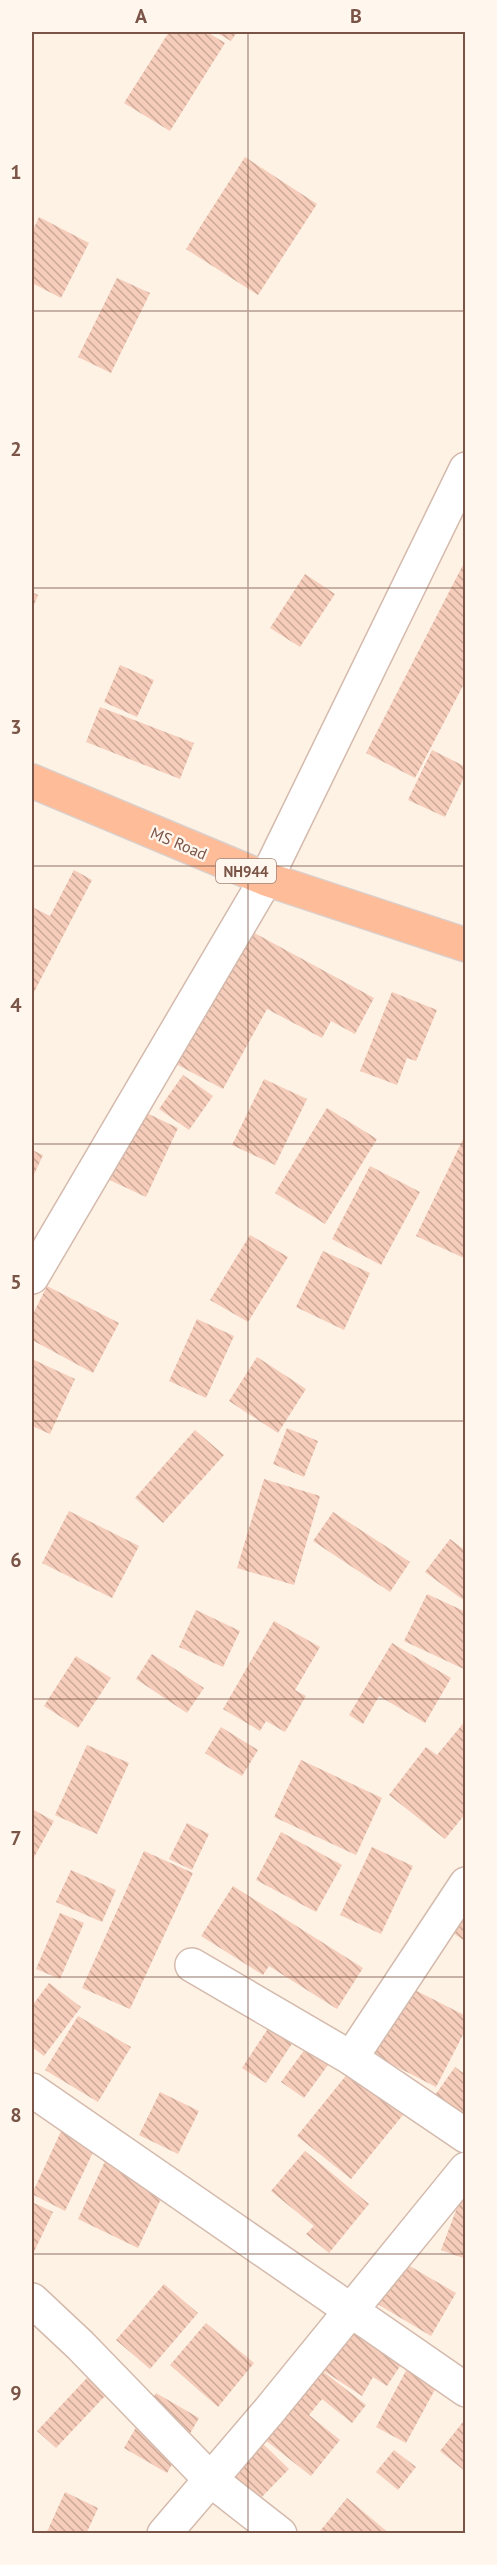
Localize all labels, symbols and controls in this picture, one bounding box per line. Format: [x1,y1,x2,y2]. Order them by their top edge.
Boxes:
text: A [135,3,148,29]
text: B [350,3,362,29]
text: 1 [10,159,22,185]
text: 2 [10,436,22,462]
text: 3 [10,714,22,740]
street label: MS Road [148,822,210,864]
road number: NH944 [216,859,276,883]
text: 4 [10,992,22,1018]
text: 5 [10,1269,22,1295]
text: 6 [10,1547,22,1573]
text: 7 [10,1825,22,1851]
text: 8 [10,2102,22,2128]
text: 9 [10,2380,22,2406]

